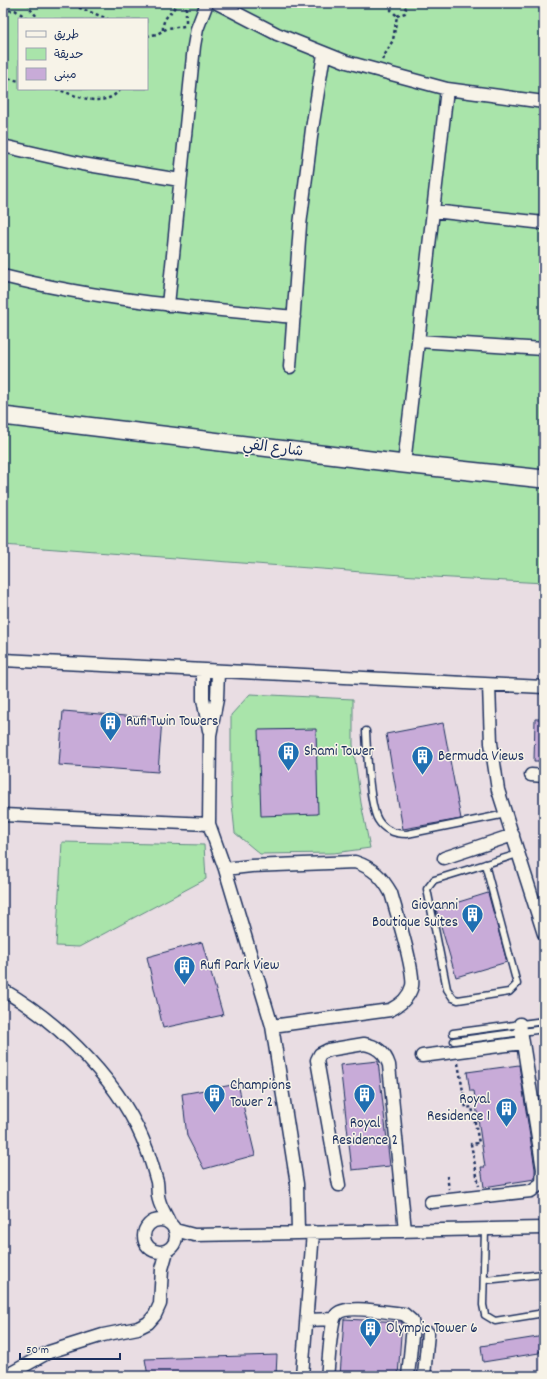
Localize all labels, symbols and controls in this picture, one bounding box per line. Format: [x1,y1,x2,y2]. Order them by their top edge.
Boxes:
legend [18,18,148,90]
text: طريق [54,27,79,44]
text: حديقة [54,47,83,64]
text: مبنى [54,67,77,84]
street label: شارع الفي [242,434,304,464]
building icon: Rufi Twin Towers [98,709,124,742]
place label: Rufi Twin Towers [126,711,218,733]
building icon: Shami Tower [275,739,301,772]
place label: Shami Tower [304,741,375,763]
building icon: Bermuda Views [410,744,436,777]
place label: Bermuda Views [438,746,524,768]
place label: Giovanni Boutique Suites [372,895,458,934]
building icon: Giovanni Boutique Suites [460,902,486,935]
building icon: Rufi Park View [171,953,197,986]
place label: Rufi Park View [200,955,280,977]
place label: Champions Tower 2 [230,1075,291,1114]
building icon: Champions Tower 2 [202,1082,228,1115]
building icon: Royal Residence 2 [352,1082,378,1115]
place label: Royal Residence 1 [427,1089,490,1128]
building icon: Royal Residence 1 [493,1096,519,1129]
place label: Royal Residence 2 [332,1113,398,1152]
building icon: Olympic Tower 6 [358,1316,384,1349]
place label: Olympic Tower 6 [386,1318,478,1340]
scale bar [20,1335,120,1361]
text: 50 m [26,1342,49,1359]

